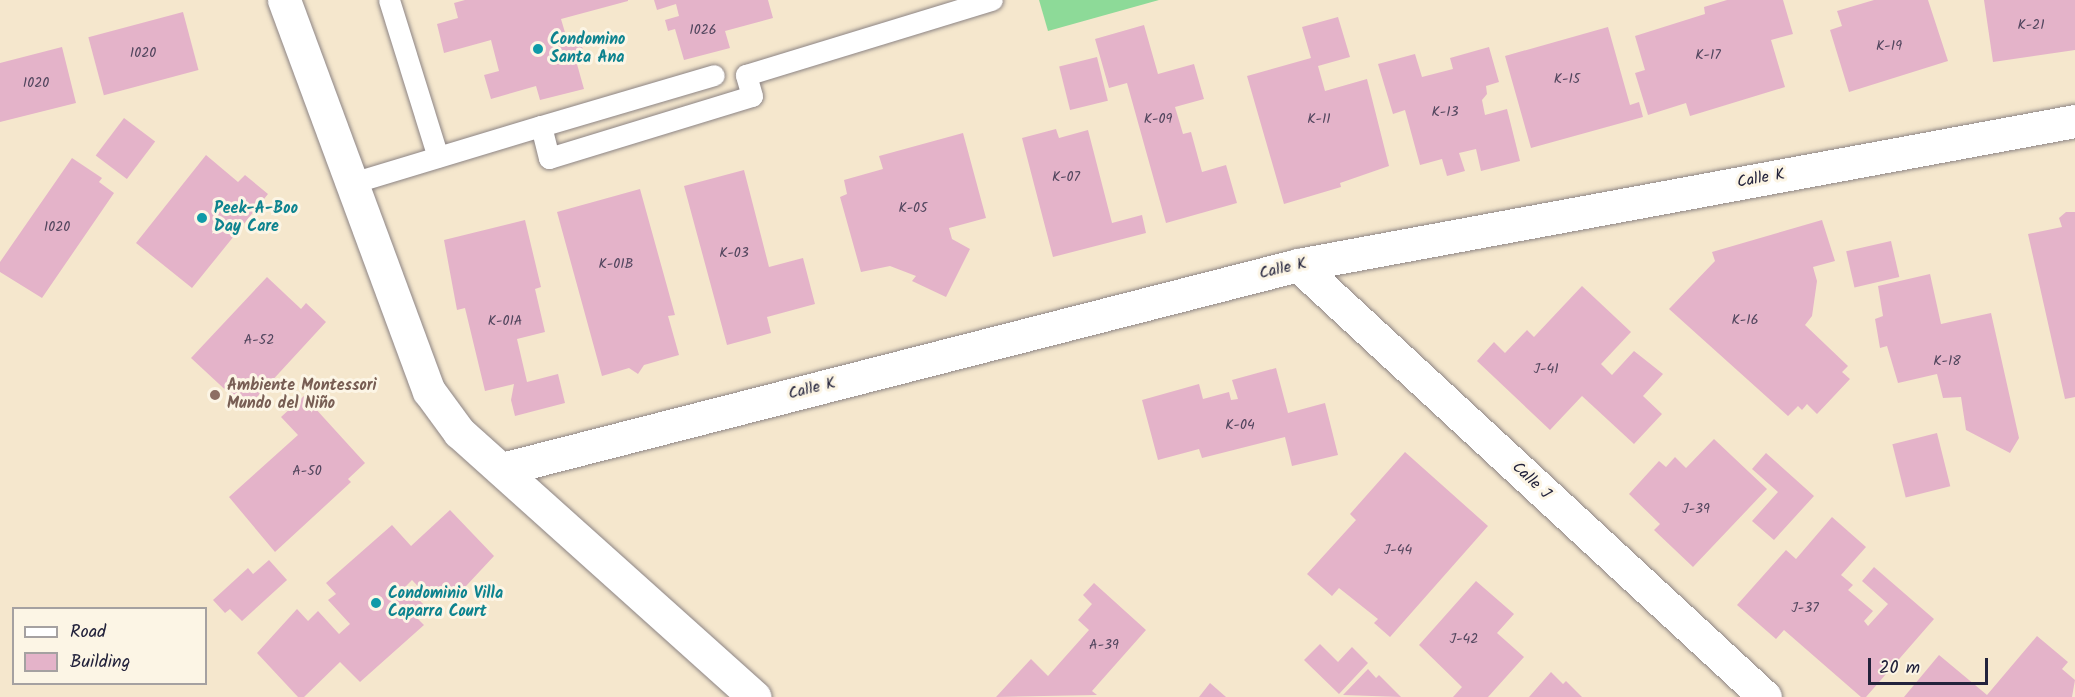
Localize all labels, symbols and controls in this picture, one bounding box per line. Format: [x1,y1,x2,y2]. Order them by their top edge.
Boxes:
house number: K-21 [2017,17,2045,33]
house number: 1026 [689,22,717,38]
place label: Condomino Santa Ana [550,30,625,68]
house number: K-19 [1876,38,1902,54]
marker: Condomino Santa Ana [531,42,545,56]
house number: 1020 [130,45,156,61]
house number: K-17 [1695,47,1721,63]
house number: K-15 [1554,71,1580,87]
house number: 1020 [23,75,49,91]
house number: K-13 [1431,104,1459,120]
house number: K-09 [1144,111,1172,127]
house number: K-11 [1307,111,1331,127]
street label: Calle K [1736,165,1786,193]
house number: K-07 [1052,169,1080,185]
place label: Peek-A-Boo Day Care [214,199,298,237]
house number: K-05 [898,200,928,216]
marker: Peek-A-Boo Day Care [195,211,209,225]
house number: 1020 [44,219,70,235]
house number: K-03 [719,245,749,261]
street label: Calle K [1257,254,1309,284]
house number: K-01B [598,256,634,272]
house number: K-16 [1732,312,1758,328]
house number: K-01A [488,313,522,329]
house number: A-52 [244,332,274,348]
house number: K-18 [1933,353,1961,369]
house number: J-41 [1533,361,1559,377]
street label: Calle K [786,374,838,404]
place label: Ambiente Montessori Mundo del Niño [227,376,377,414]
marker: Ambiente Montessori Mundo del Niño [208,388,222,402]
house number: K-04 [1225,417,1255,433]
street label: Calle J [1508,458,1554,504]
house number: A-50 [292,463,322,479]
house number: J-39 [1682,501,1710,517]
house number: J-44 [1384,542,1412,558]
place label: Condominio Villa Caparra Court [388,584,503,622]
marker: Condominio Villa Caparra Court [369,596,383,610]
house number: J-37 [1791,600,1819,616]
legend [12,607,207,685]
text: Road [70,618,106,647]
house number: J-42 [1450,631,1478,647]
house number: A-39 [1089,637,1119,653]
scale bar [1871,646,1991,684]
text: Building [70,648,130,677]
text: 20 m [1879,654,1920,683]

